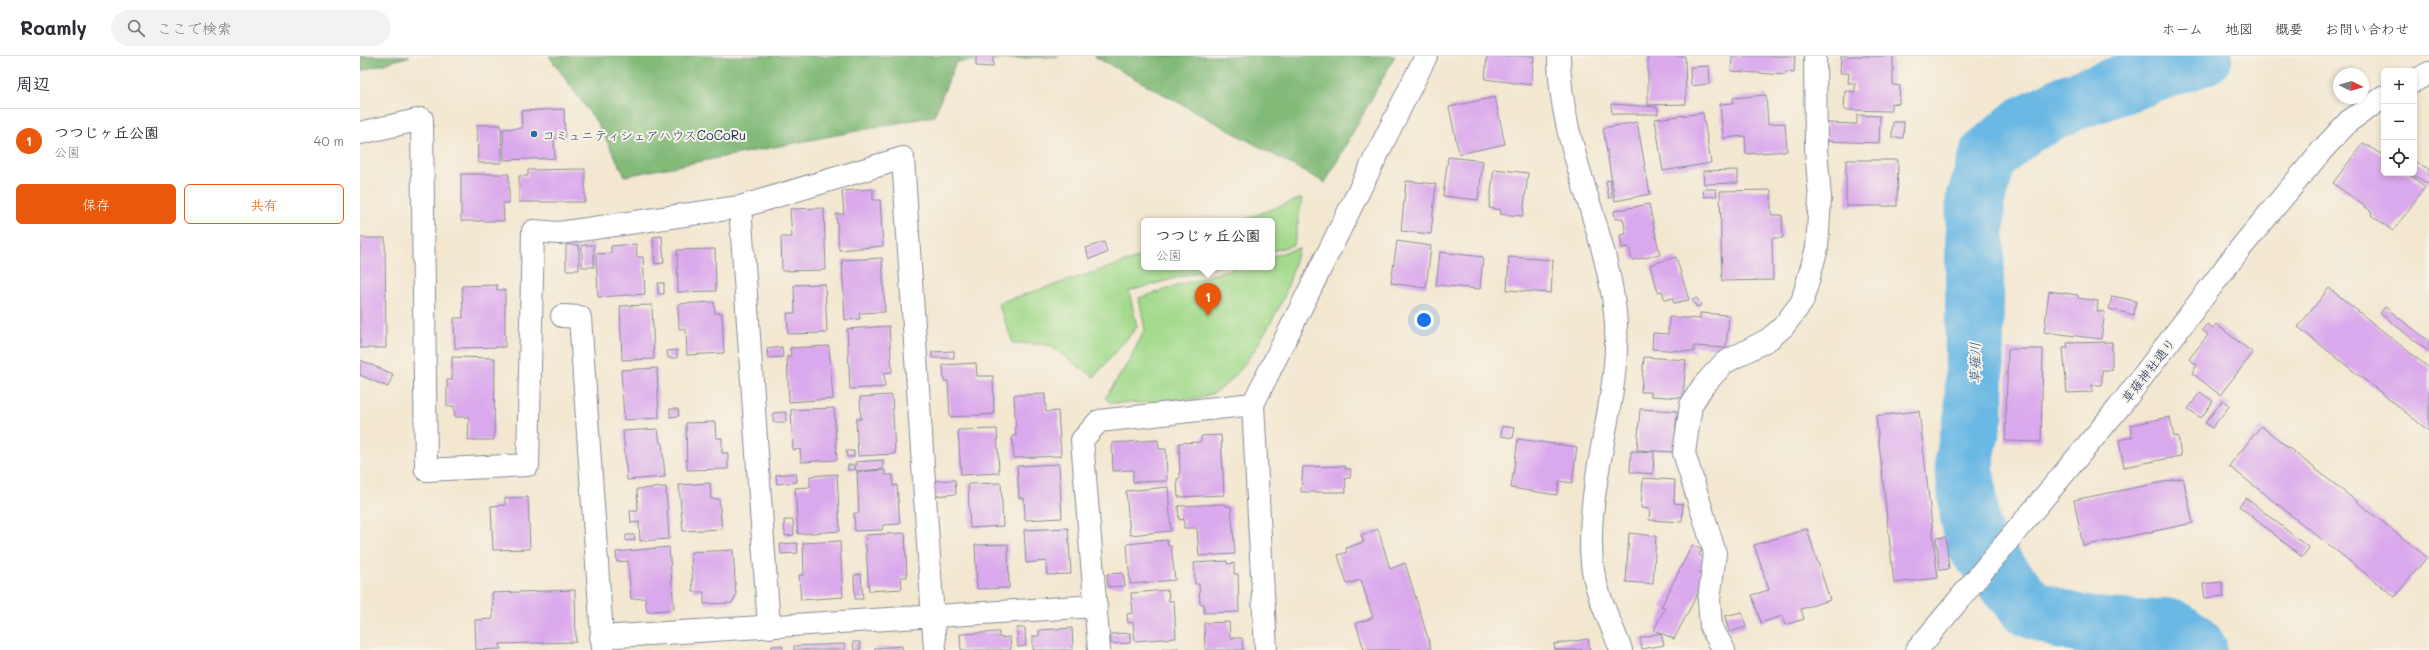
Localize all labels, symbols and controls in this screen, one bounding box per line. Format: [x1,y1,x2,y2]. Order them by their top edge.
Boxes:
search box [111,10,391,46]
text: Roamly [20,15,87,40]
icon: search [125,17,147,39]
text: ここで検索 [157,18,232,38]
text: ホーム [2162,19,2203,38]
text: 地図 [2225,19,2253,38]
text: 概要 [2275,19,2303,38]
text: お問い合わせ [2325,19,2409,38]
north arrow [2333,68,2369,104]
map controls [2381,68,2417,176]
button: + [2381,68,2417,104]
text: 周辺 [16,72,50,94]
button: − [2381,104,2417,140]
text: つつじヶ丘公園 [54,122,159,142]
place label: コミュニティシェアハウスCoCoRu [542,126,746,143]
marker: コミュニティシェアハウスCoCoRu [529,129,539,139]
text: 1 [26,132,32,149]
text: 40 m [314,132,344,149]
button: locate [2381,140,2417,176]
text: 公園 [54,143,80,160]
button: 保存 [16,184,176,224]
button: 共有 [184,184,344,224]
popup [1141,218,1275,270]
text: つつじヶ丘公園 [1155,225,1261,245]
text: 公園 [1155,246,1182,263]
pin: 1 [1195,283,1221,316]
your location [1414,310,1434,330]
street label: 草薙神社通り [2117,334,2179,406]
water label: 草薙川 [1965,342,1984,384]

